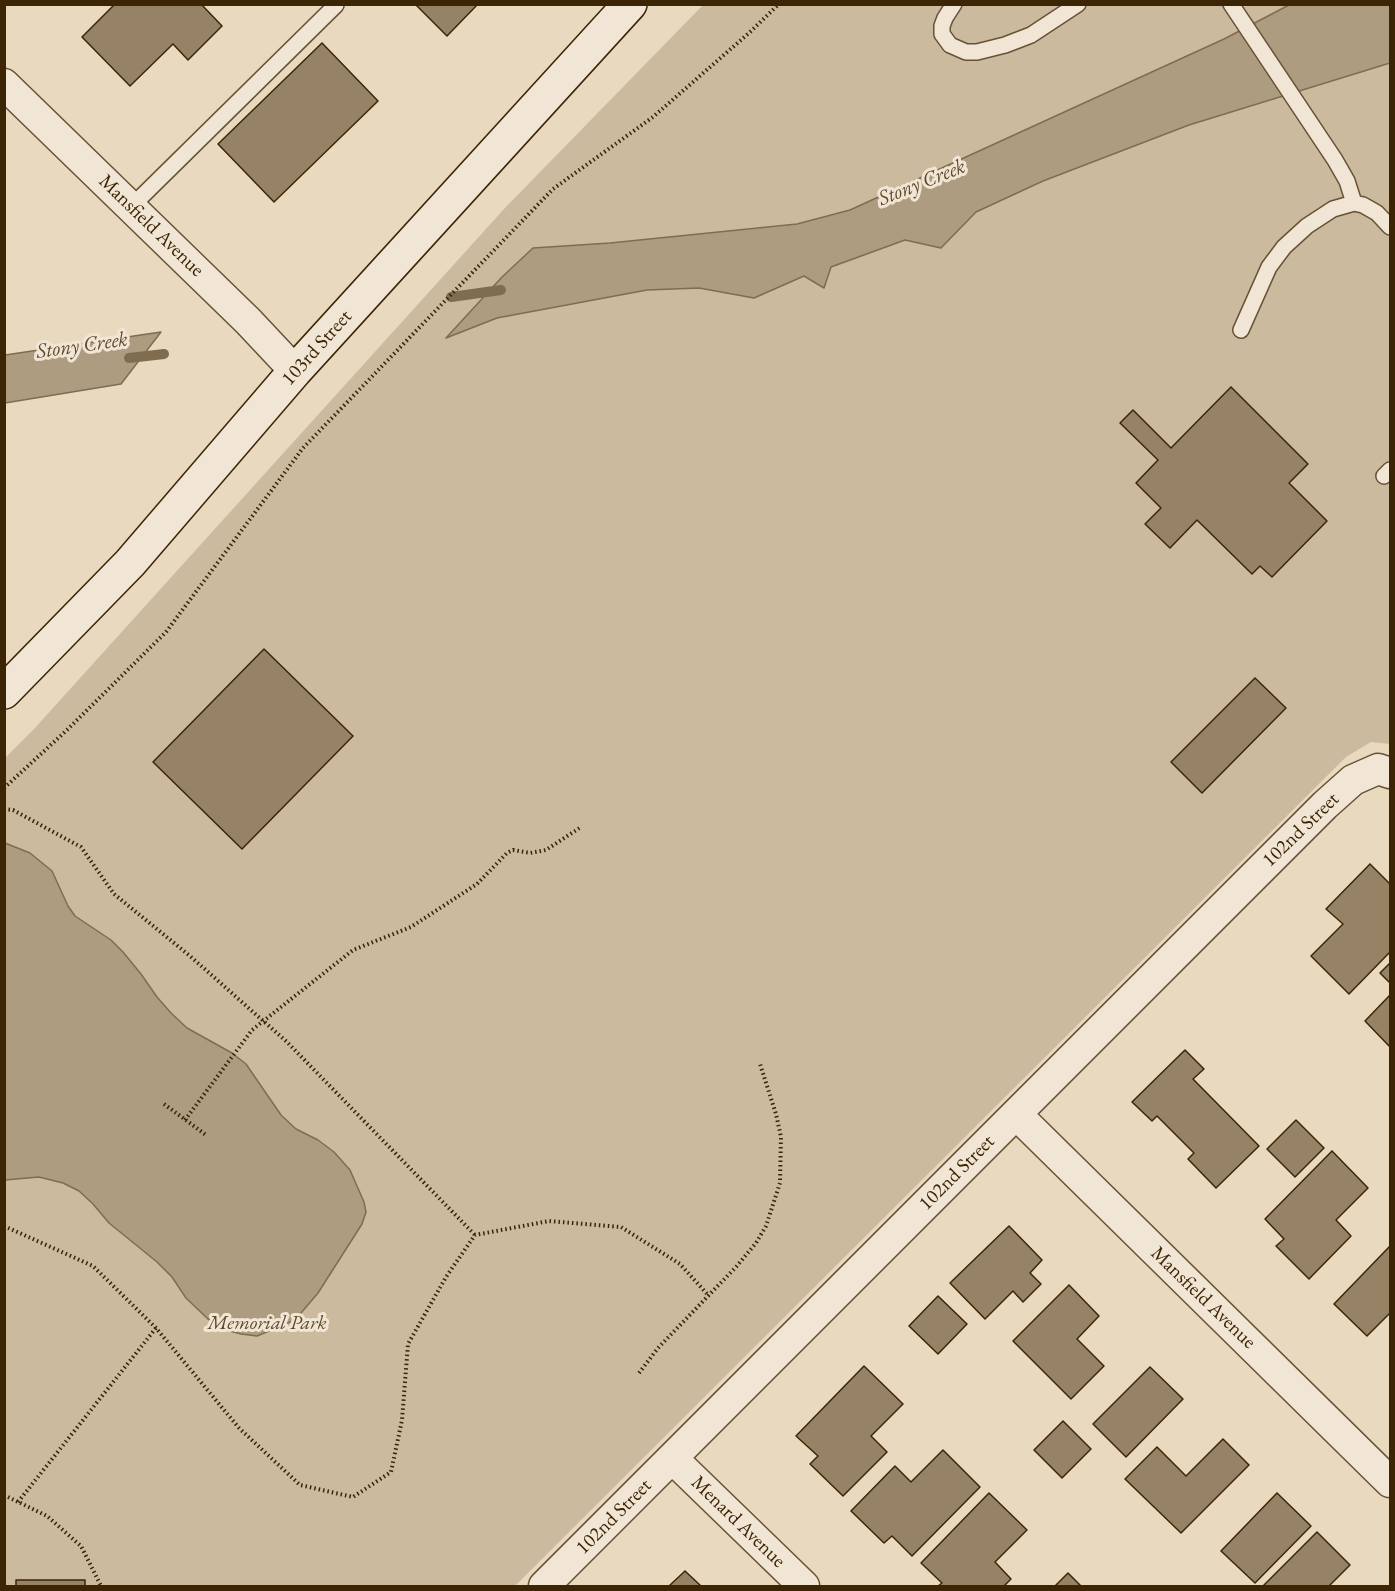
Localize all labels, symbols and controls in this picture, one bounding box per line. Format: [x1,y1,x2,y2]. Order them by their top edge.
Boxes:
water label: Stony Creek [875,154,969,212]
street label: Mansfield Avenue [93,170,209,282]
street label: 103rd Street [277,305,357,391]
water label: Stony Creek [35,327,129,365]
street label: 102nd Street [1258,788,1344,872]
street label: 102nd Street [914,1130,1000,1216]
street label: Mansfield Avenue [1145,1242,1261,1354]
park label: Memorial Park [207,1312,327,1336]
street label: Menard Avenue [686,1471,790,1573]
street label: 102nd Street [571,1474,657,1560]

